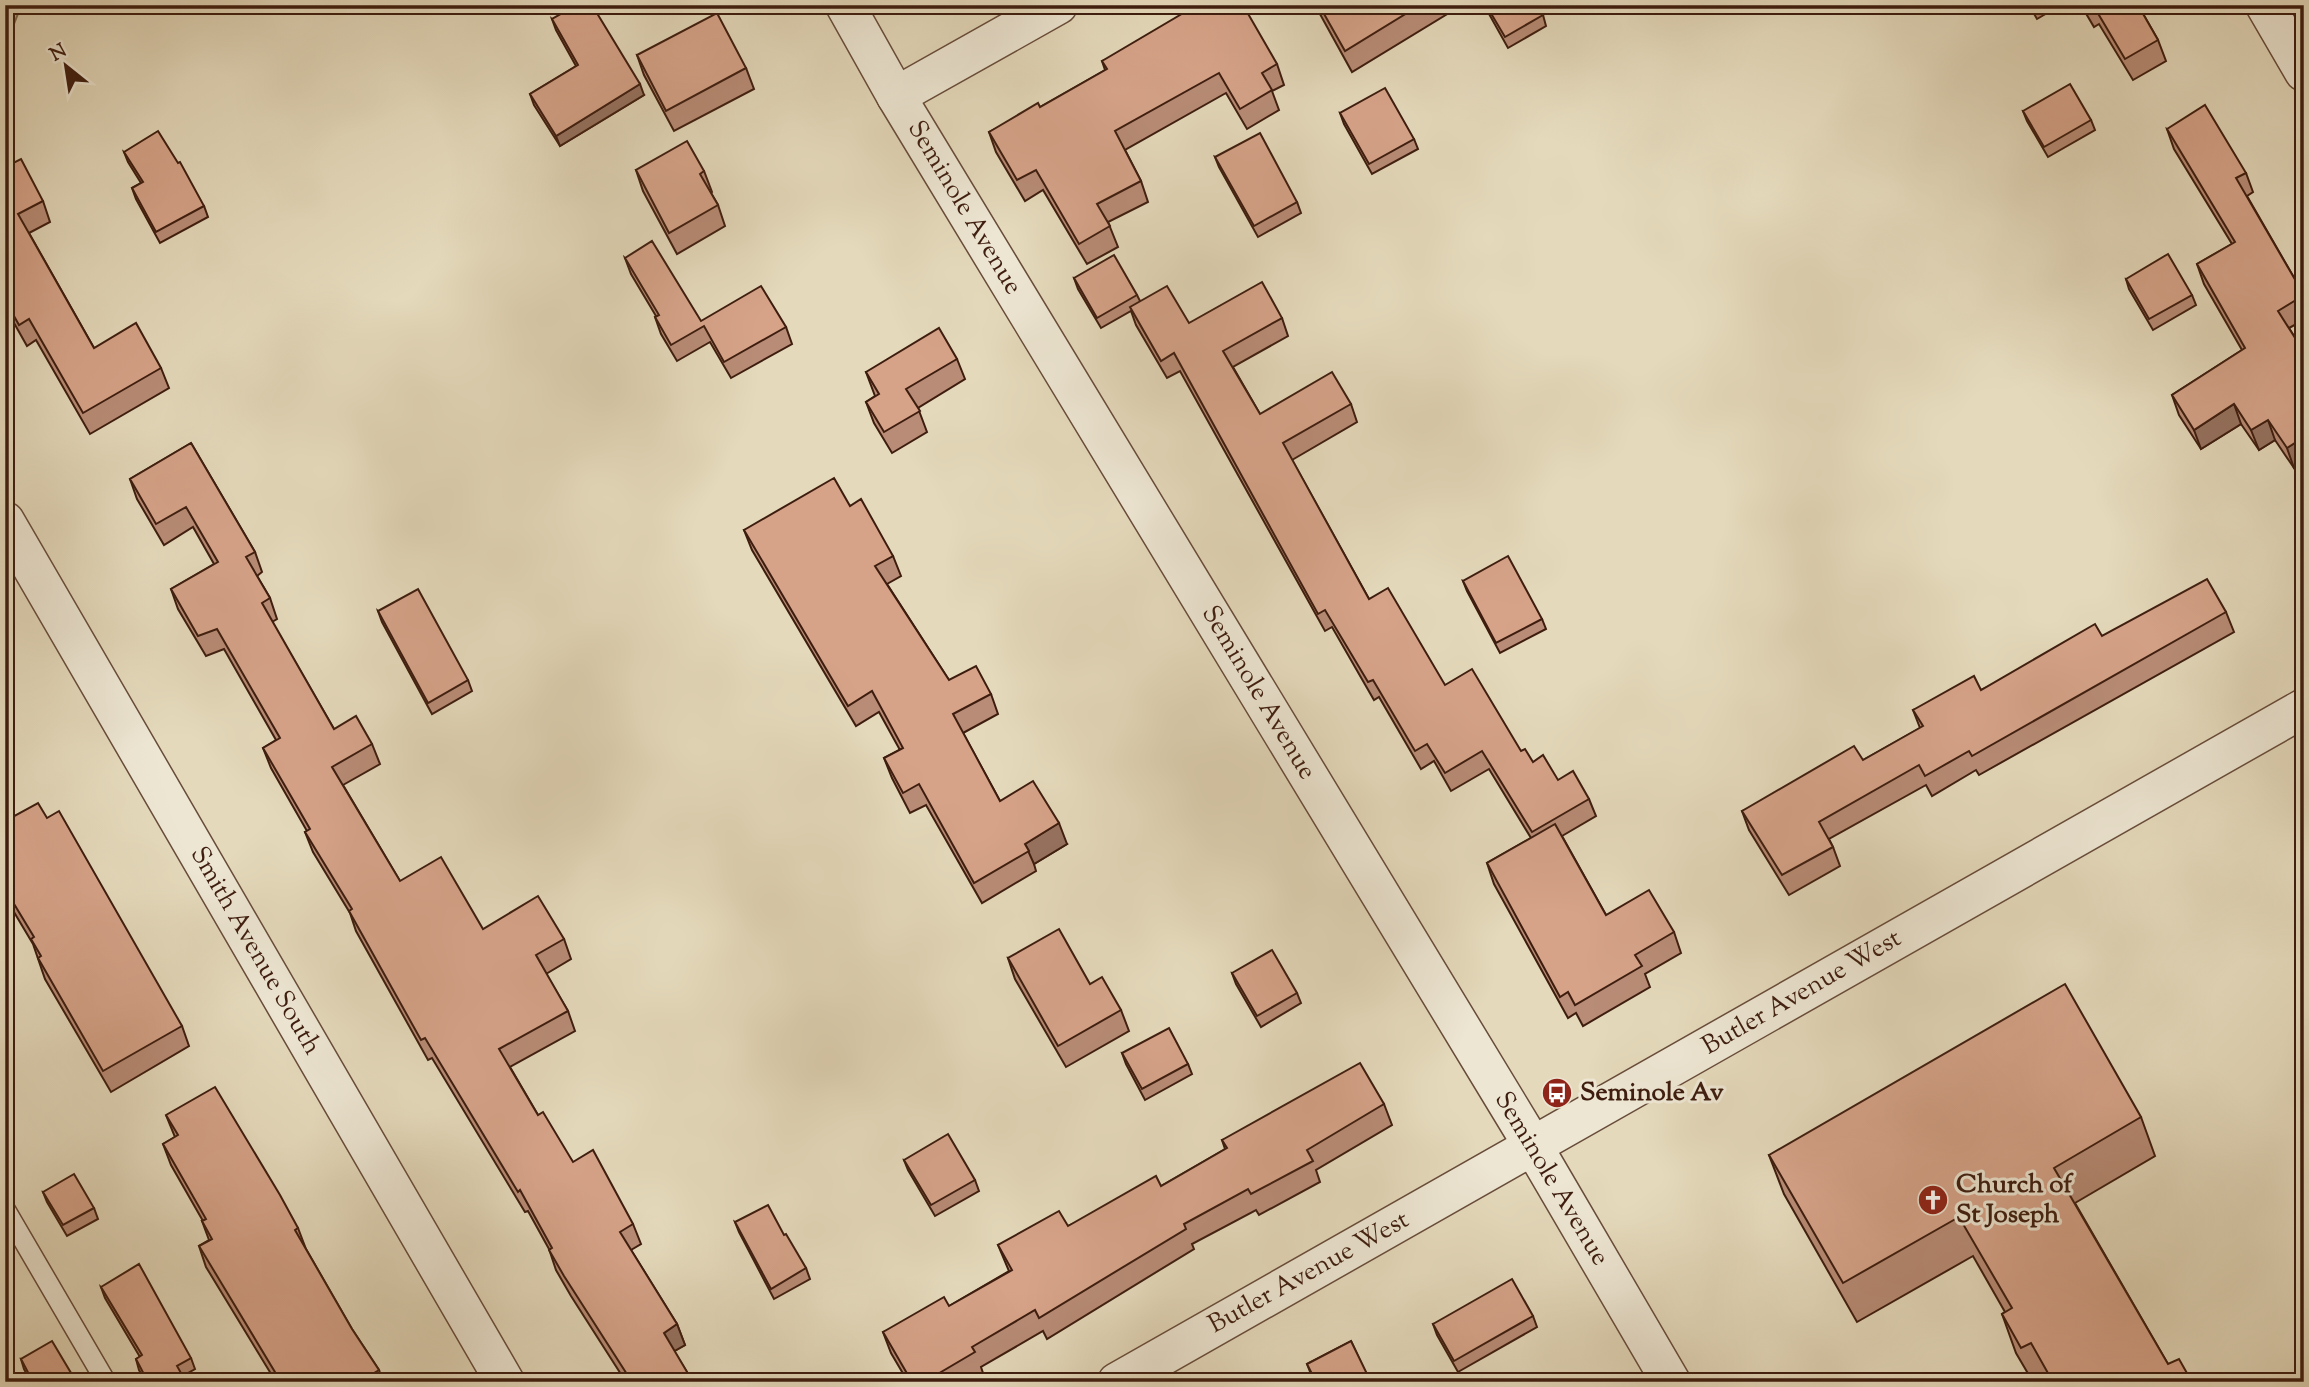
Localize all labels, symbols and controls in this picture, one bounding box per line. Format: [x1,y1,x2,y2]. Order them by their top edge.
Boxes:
north arrow [32,32,102,102]
text: N [45,38,72,69]
street label: Seminole Avenue [897,114,1031,302]
street label: Seminole Avenue [1191,599,1325,787]
street label: Smith Avenue South [180,840,330,1062]
street label: Butler Avenue West [1695,921,1909,1065]
place label: Seminole Av [1580,1075,1724,1112]
bus stop icon: Seminole Av [1540,1076,1574,1110]
street label: Seminole Avenue [1484,1085,1618,1273]
place label: Church of St Joseph [1956,1167,2074,1234]
church icon: Church of St Joseph [1916,1183,1950,1217]
street label: Butler Avenue West [1202,1202,1416,1344]

